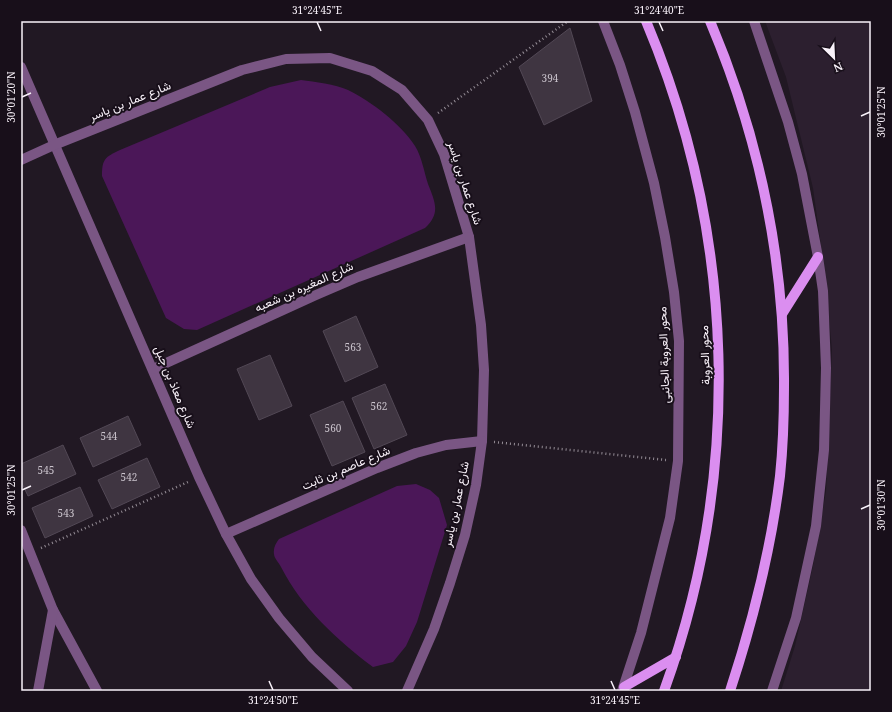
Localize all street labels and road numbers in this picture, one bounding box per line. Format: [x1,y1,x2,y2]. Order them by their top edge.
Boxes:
street label: شارع عمار بن ياسر [85,76,174,126]
street label: شارع عمار بن ياسر [443,138,487,227]
street label: شارع المغيره بن شعبه [252,257,356,317]
street label: محور العروبة الجانبى [653,306,674,404]
street label: محور العروبة [695,325,714,385]
street label: شارع معاذ بن جبل [150,343,200,431]
street label: شارع عاصم بن ثابت [299,441,393,495]
street label: شارع عمار بن ياسر [438,460,474,549]

